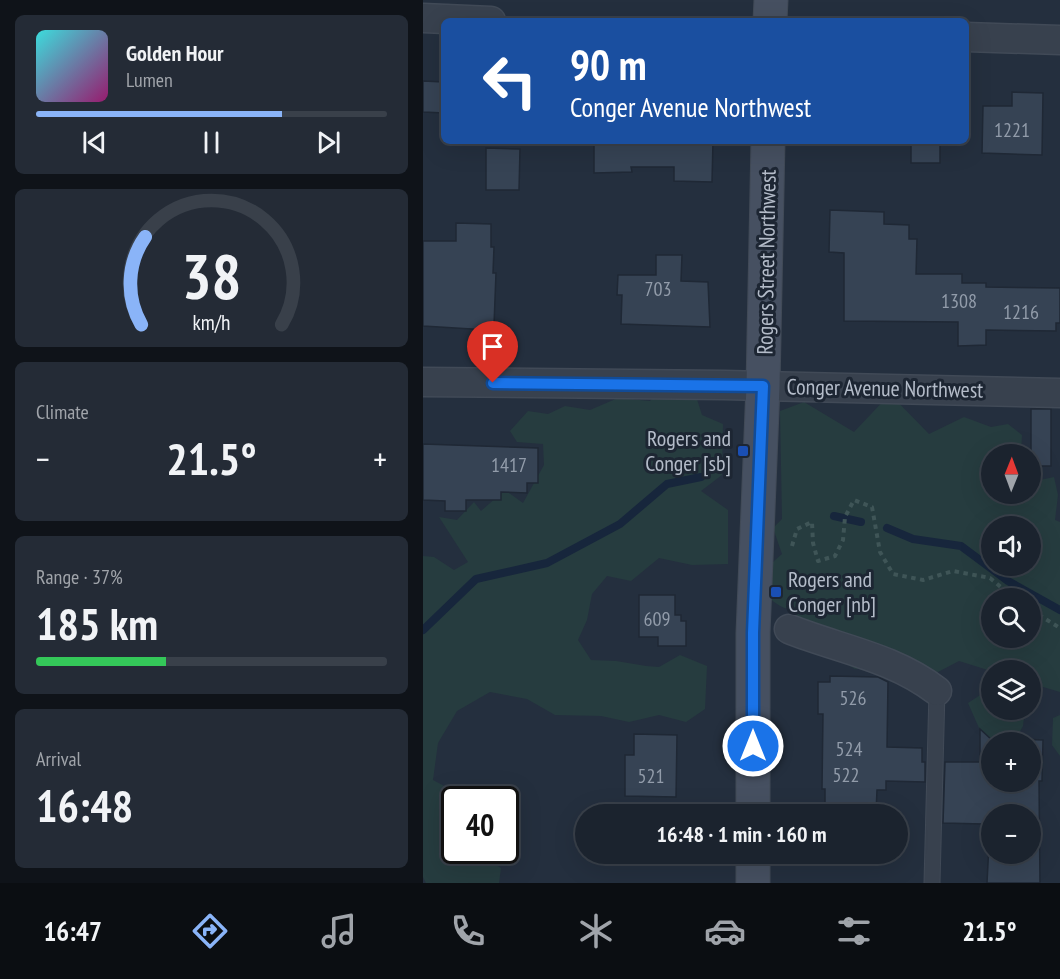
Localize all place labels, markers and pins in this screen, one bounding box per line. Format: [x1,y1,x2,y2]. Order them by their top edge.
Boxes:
pin [467,321,518,383]
place label: Rogers and Conger [sb] [645,424,731,477]
marker: Rogers and Conger [sb] [736,444,750,458]
place label: Rogers and Conger [nb] [788,565,876,618]
marker: Rogers and Conger [nb] [769,585,783,599]

